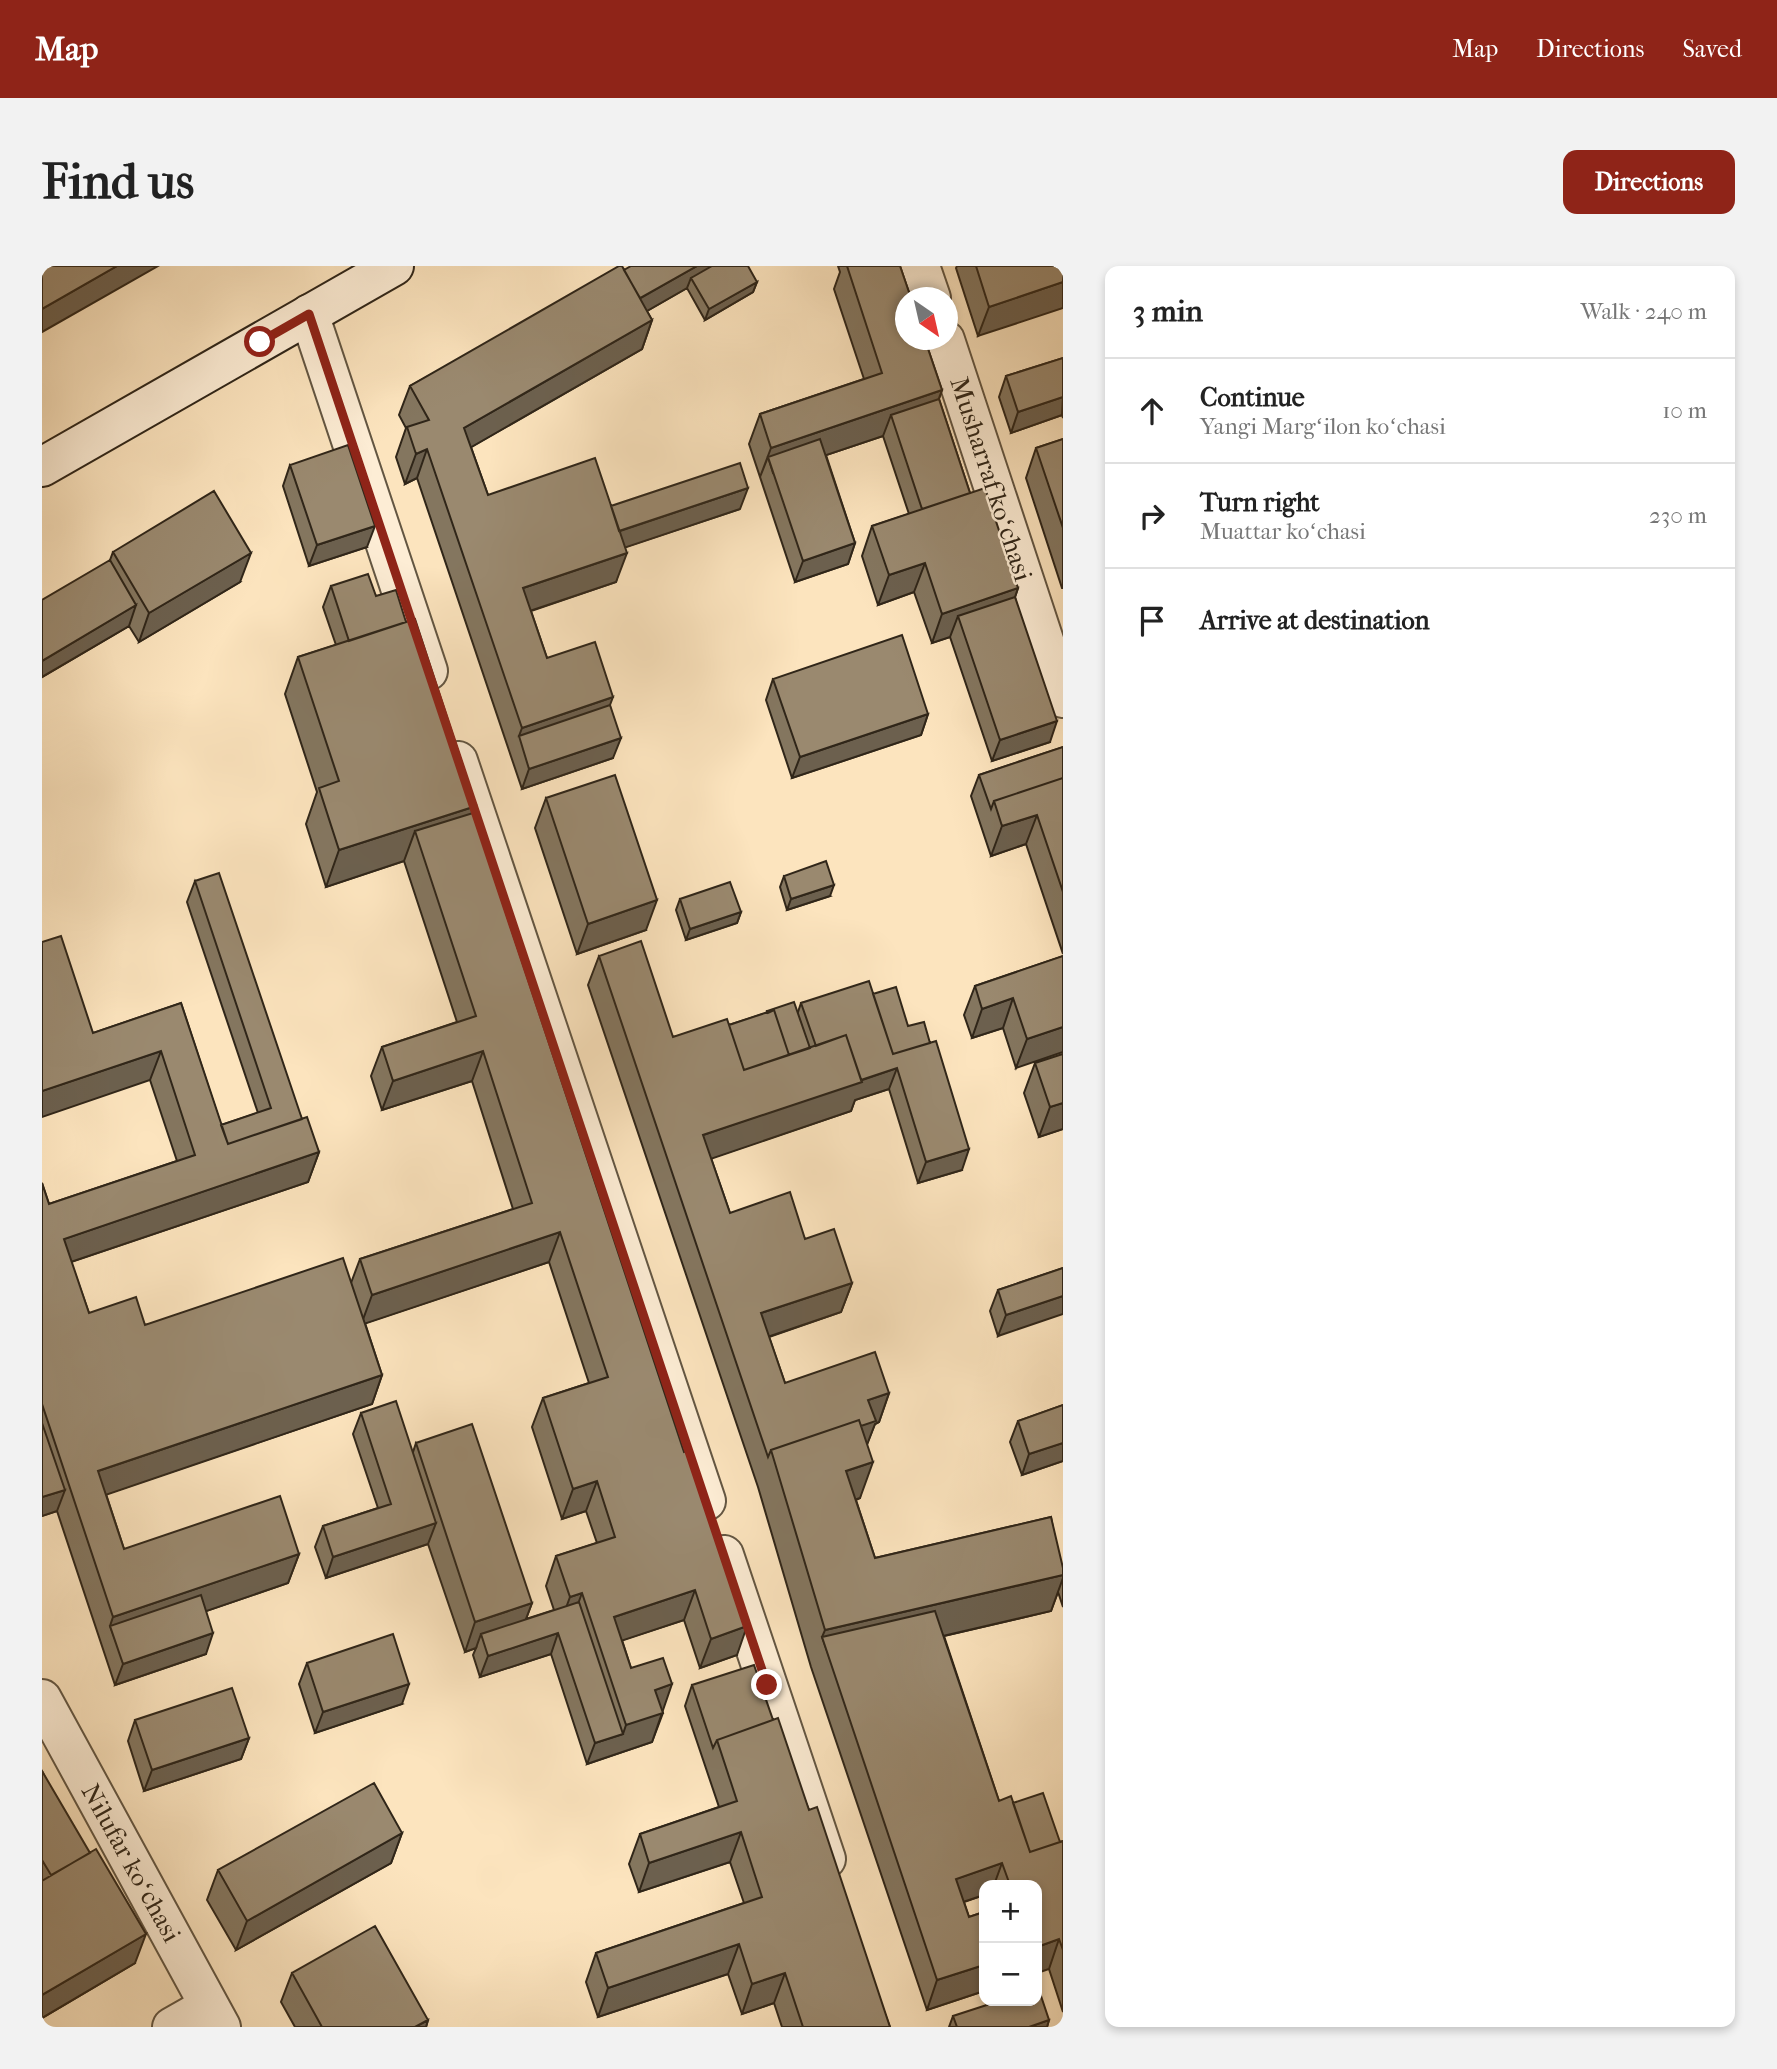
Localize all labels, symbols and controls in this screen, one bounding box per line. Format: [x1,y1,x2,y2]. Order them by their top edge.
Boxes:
text: Map [35,30,98,69]
text: Map [1452,35,1498,63]
text: Directions [1536,35,1644,63]
text: Saved [1682,35,1742,63]
button: Directions [1563,150,1735,214]
text: Find us [42,153,194,211]
north arrow [895,287,958,350]
text: 3 min [1133,294,1203,329]
text: Walk · 240 m [1580,298,1707,325]
route start [244,326,275,357]
street label: Musharraf koʻchasi [943,373,1039,585]
text: Continue [1200,382,1305,413]
icon: ahead [1133,392,1171,430]
text: 10 m [1662,397,1707,424]
text: Yangi Margʻilon koʻchasi [1200,413,1446,440]
text: Turn right [1200,487,1320,518]
icon: right [1133,497,1171,535]
text: 230 m [1649,502,1707,529]
text: Muattar koʻchasi [1200,518,1366,545]
icon: arrive [1133,602,1171,640]
text: Arrive at destination [1200,605,1430,636]
route end [751,1669,782,1700]
street label: Nilufar koʻchasi [75,1778,187,1948]
map controls [979,1880,1042,2006]
button: + [979,1880,1042,1943]
button: − [979,1943,1042,2006]

